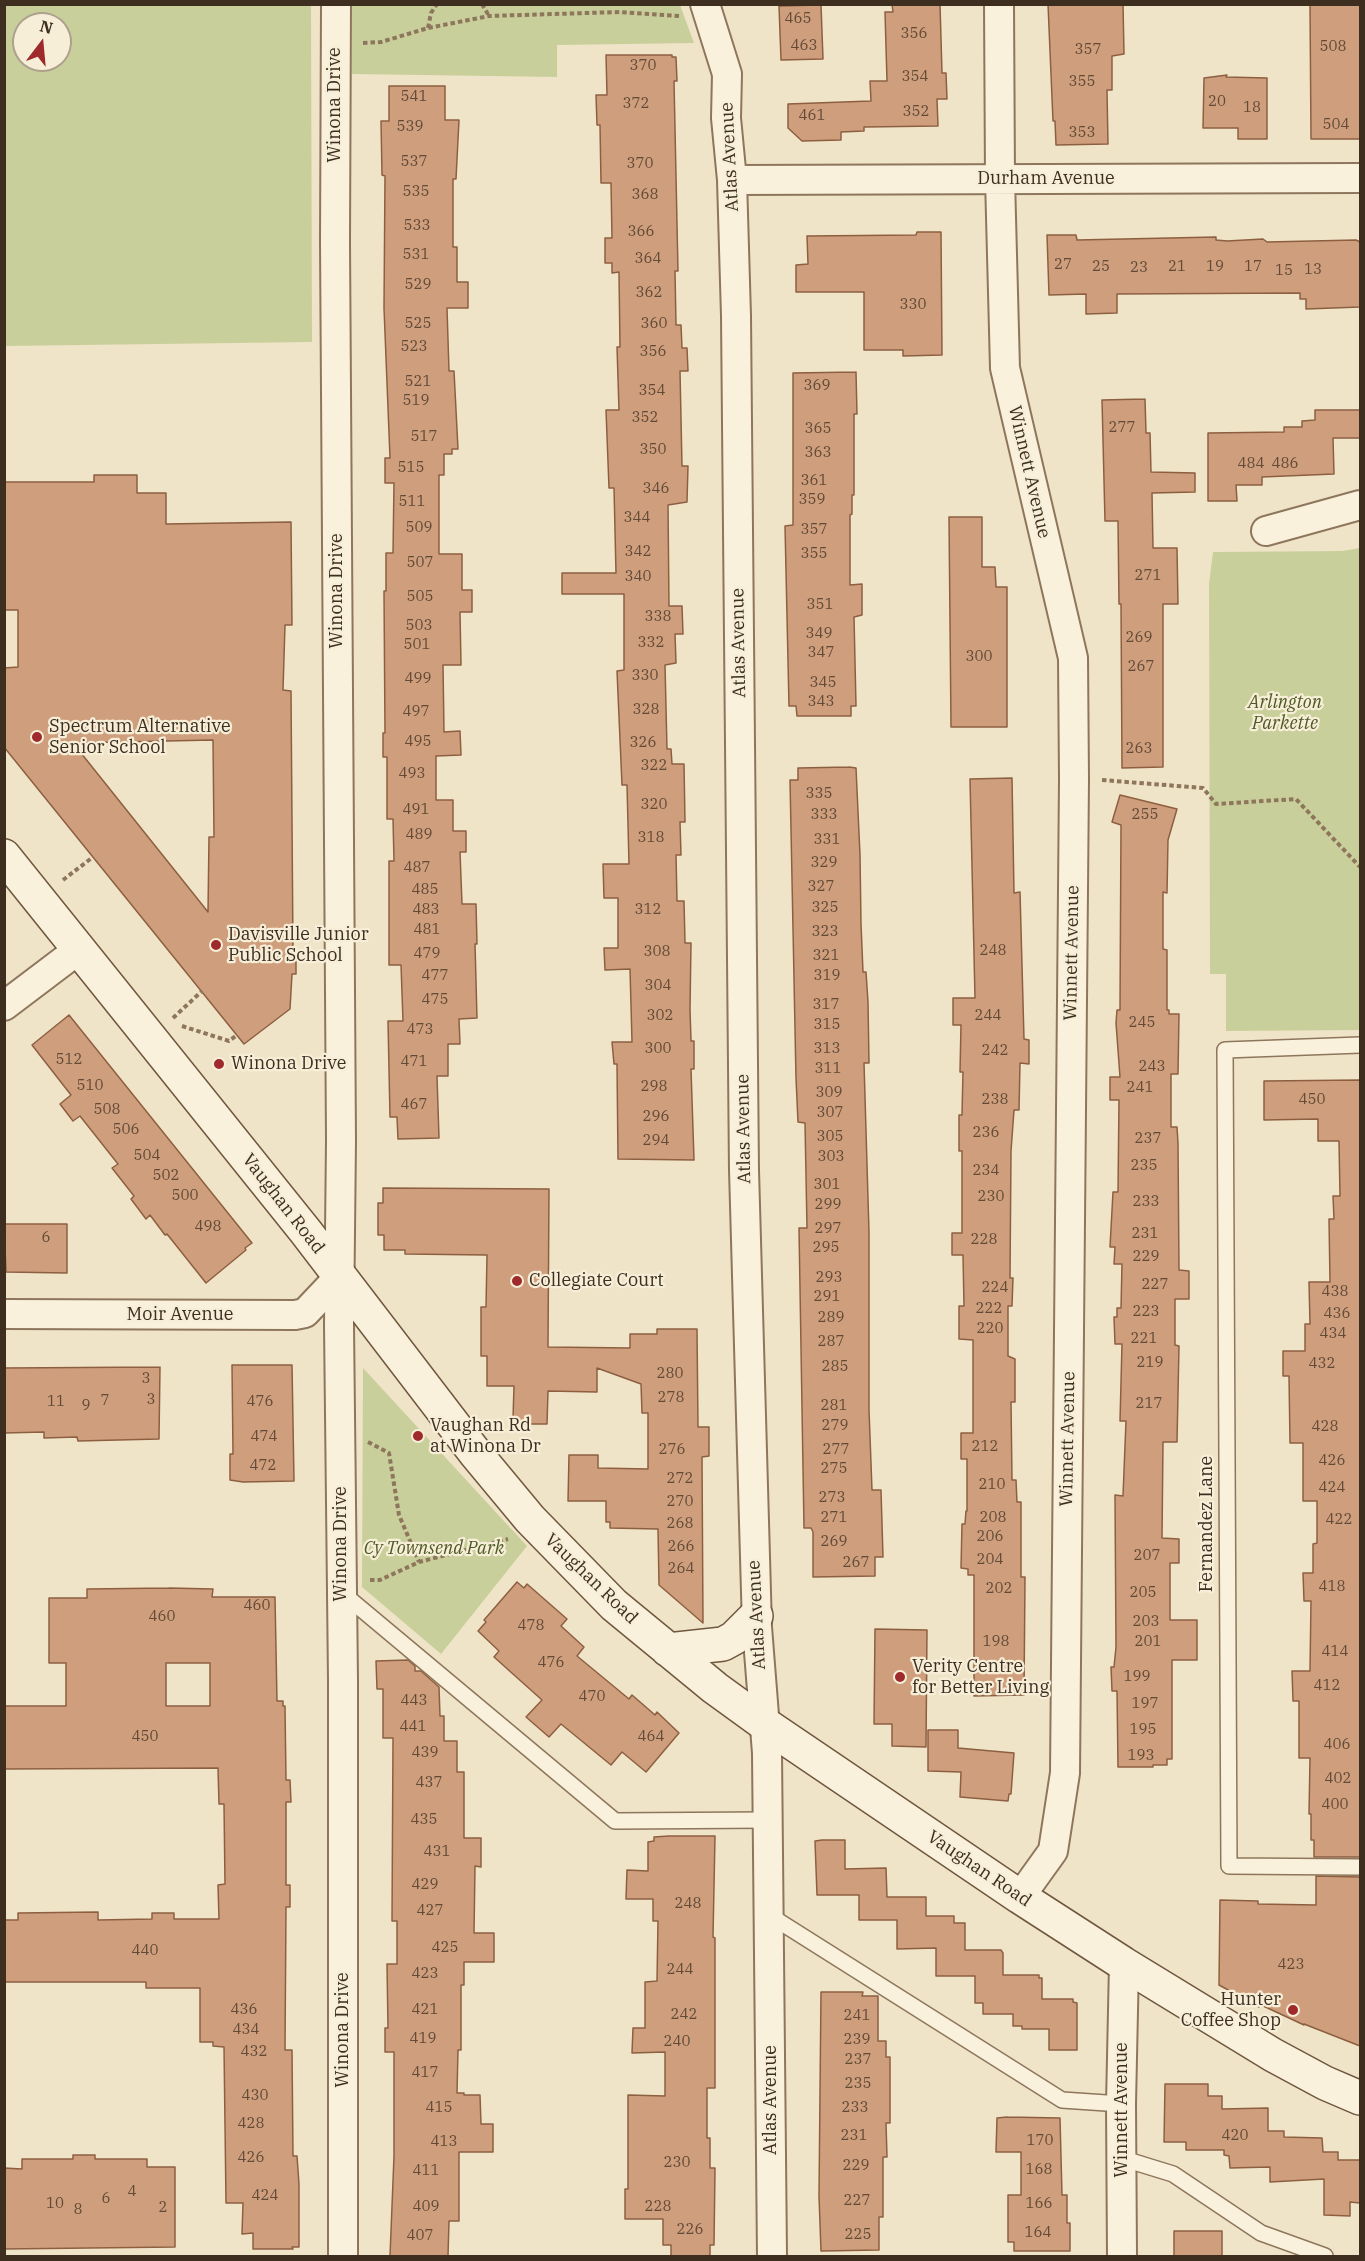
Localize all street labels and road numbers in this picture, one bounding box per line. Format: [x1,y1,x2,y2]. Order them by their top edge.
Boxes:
street label: Winona Drive [324,47,346,163]
street label: Atlas Avenue [716,102,744,212]
street label: Durham Avenue [977,168,1115,190]
street label: Winnett Avenue [1003,404,1055,540]
street label: Winona Drive [326,533,348,649]
street label: Atlas Avenue [727,588,751,698]
street label: Winnett Avenue [1060,885,1084,1021]
street label: Atlas Avenue [732,1074,756,1184]
street label: Vaughan Road [237,1150,329,1258]
street label: Moir Avenue [127,1304,233,1326]
street label: Winnett Avenue [1056,1371,1080,1507]
street label: Fernandez Lane [1196,1456,1218,1592]
street label: Winona Drive [330,1486,352,1602]
street label: Vaughan Road [540,1529,642,1629]
street label: Atlas Avenue [743,1560,771,1670]
street label: Vaughan Road [923,1826,1035,1912]
street label: Winona Drive [332,1972,354,2088]
street label: Winnett Avenue [1111,2042,1133,2178]
street label: Atlas Avenue [760,2045,782,2155]

